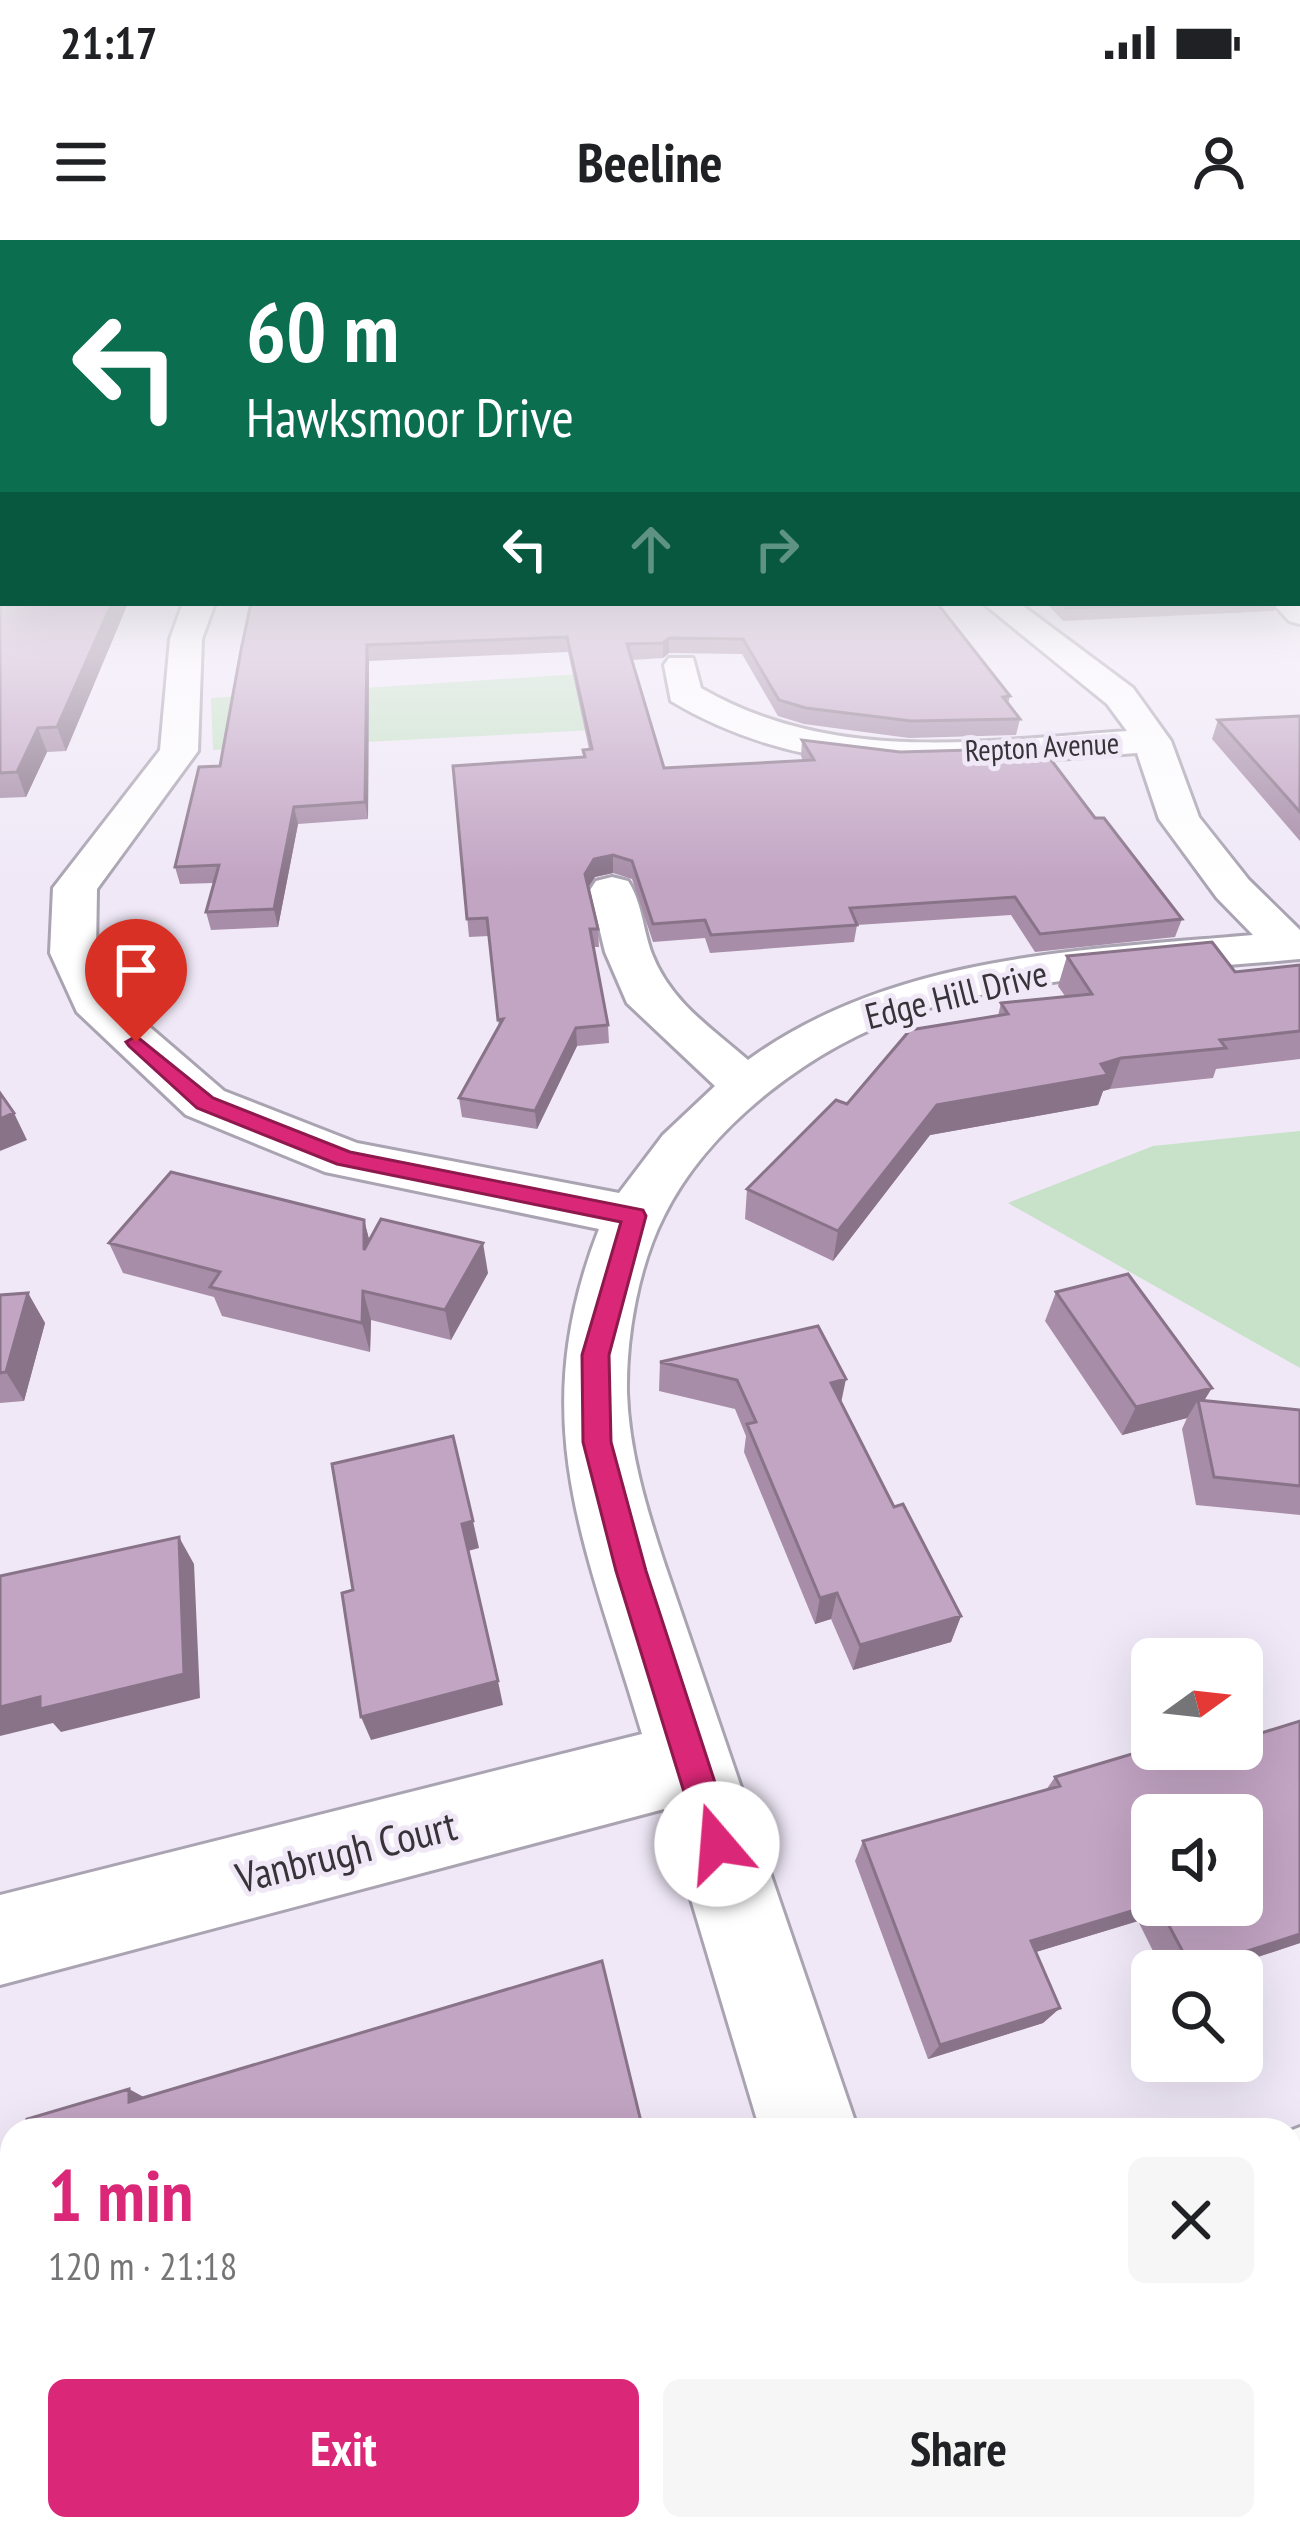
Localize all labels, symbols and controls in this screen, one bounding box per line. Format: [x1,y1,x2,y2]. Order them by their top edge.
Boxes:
text: 21:17 [60,13,157,71]
text: Beeline [577,127,723,197]
icon: menu [48,129,114,195]
icon: person [1186,129,1252,195]
text: 60 m [246,276,399,385]
icon: left [48,288,204,444]
text: Hawksmoor Drive [246,382,574,452]
icon: left [492,516,558,582]
icon: ahead [618,516,684,582]
icon: right [744,516,810,582]
street label: Repton Avenue [964,722,1120,770]
pin [85,919,187,1042]
icon: arrive [103,937,169,1003]
street label: Edge Hill Drive [860,949,1052,1039]
north arrow [1131,1638,1263,1770]
map controls [1131,1638,1263,2082]
position arrow [654,1781,780,1907]
button: sound [1131,1794,1263,1926]
street label: Vanbrugh Court [229,1797,462,1905]
button: search [1131,1950,1263,2082]
text: 1 min [48,2148,193,2241]
button: close [1128,2157,1254,2283]
text: 120 m · 21:18 [48,2240,237,2291]
button: Exit [48,2379,639,2517]
button: Share [663,2379,1254,2517]

